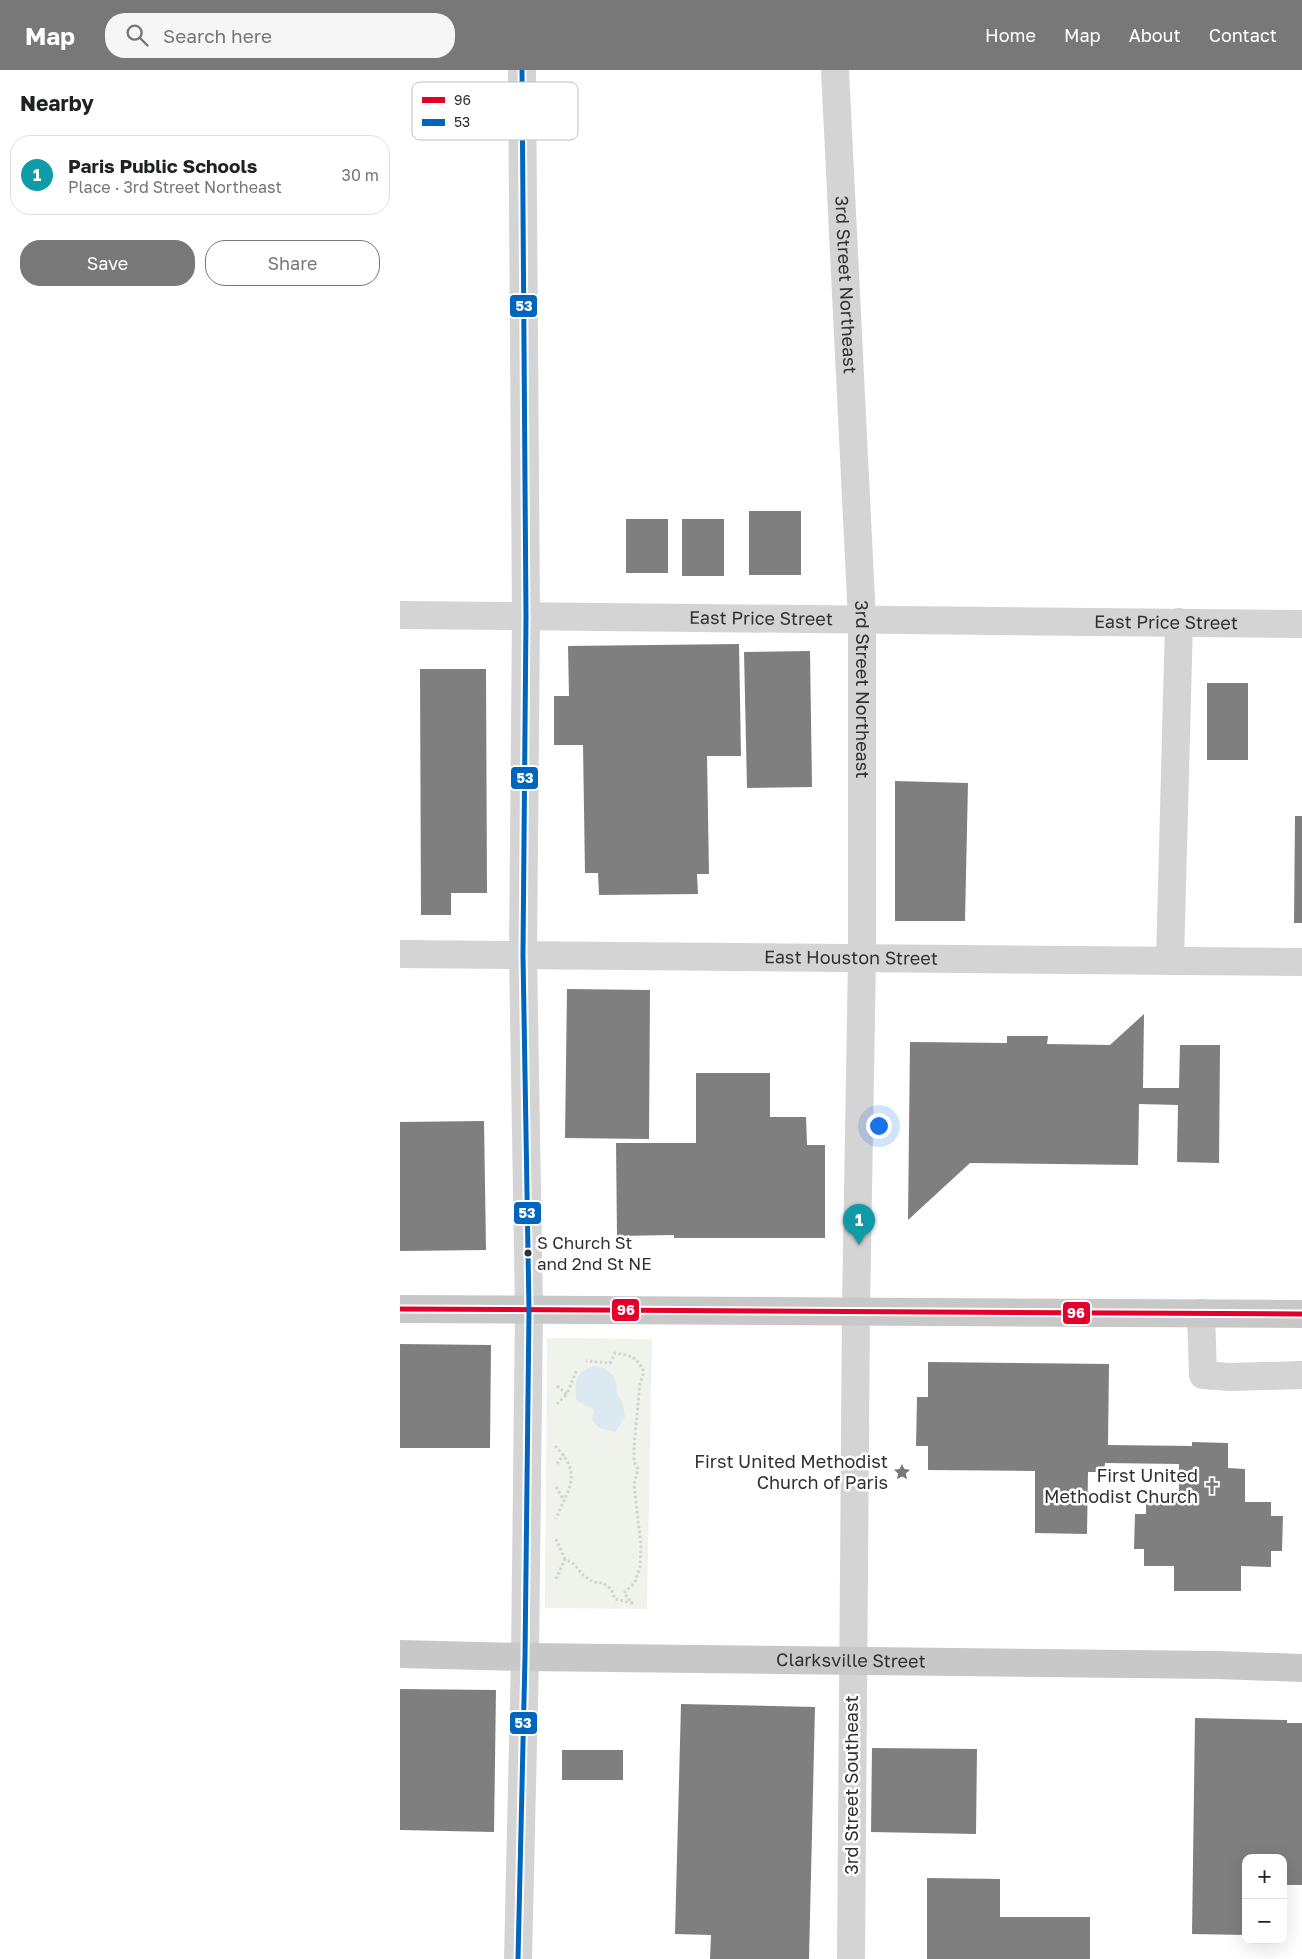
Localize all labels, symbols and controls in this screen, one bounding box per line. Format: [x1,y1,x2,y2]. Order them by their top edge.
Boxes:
search box [105,13,455,58]
text: Map [25,21,75,50]
icon: search [123,21,151,49]
text: Search here [163,24,272,47]
text: Home [985,24,1036,46]
text: Map [1064,24,1101,46]
text: About [1129,24,1181,46]
text: Contact [1209,24,1277,46]
legend [412,82,578,140]
text: Nearby [20,90,94,116]
text: 96 [454,91,471,108]
text: 53 [454,113,470,130]
text: Paris Public Schools [68,154,257,177]
text: 1 [33,165,41,185]
text: 30 m [342,165,379,185]
text: Place · 3rd Street Northeast [68,177,282,197]
street label: 3rd Street Northeast [831,195,862,374]
button: Save [20,240,195,286]
button: Share [205,240,380,286]
line badge: 53 [509,294,538,318]
text: 53 [515,297,533,314]
street label: 3rd Street Northeast [851,600,874,779]
street label: East Price Street [689,606,833,629]
street label: East Price Street [1094,610,1238,633]
line badge: 53 [510,766,539,790]
text: 53 [516,769,534,786]
street label: East Houston Street [764,945,938,969]
your location [866,1113,892,1139]
line badge: 53 [513,1201,542,1225]
text: 53 [518,1204,536,1221]
pin: 1 [843,1204,875,1245]
place label: S Church St and 2nd St NE [537,1232,652,1274]
marker: S Church St and 2nd St NE [523,1248,533,1258]
line badge: 96 [611,1298,640,1322]
text: 96 [617,1301,635,1318]
line badge: 96 [1062,1301,1091,1325]
text: 96 [1067,1304,1085,1321]
place label: First United Methodist Church of Paris [694,1450,888,1493]
place icon: First United Methodist Church of Paris [892,1462,912,1482]
place label: First United Methodist Church [1044,1464,1198,1507]
church icon: First United Methodist Church [1202,1476,1222,1496]
street label: Clarksville Street [776,1648,926,1672]
street label: 3rd Street Southeast [840,1695,862,1875]
line badge: 53 [509,1711,538,1735]
text: 53 [514,1714,532,1731]
map controls [1242,1854,1287,1944]
button: + [1242,1854,1287,1899]
button: − [1242,1899,1287,1944]

